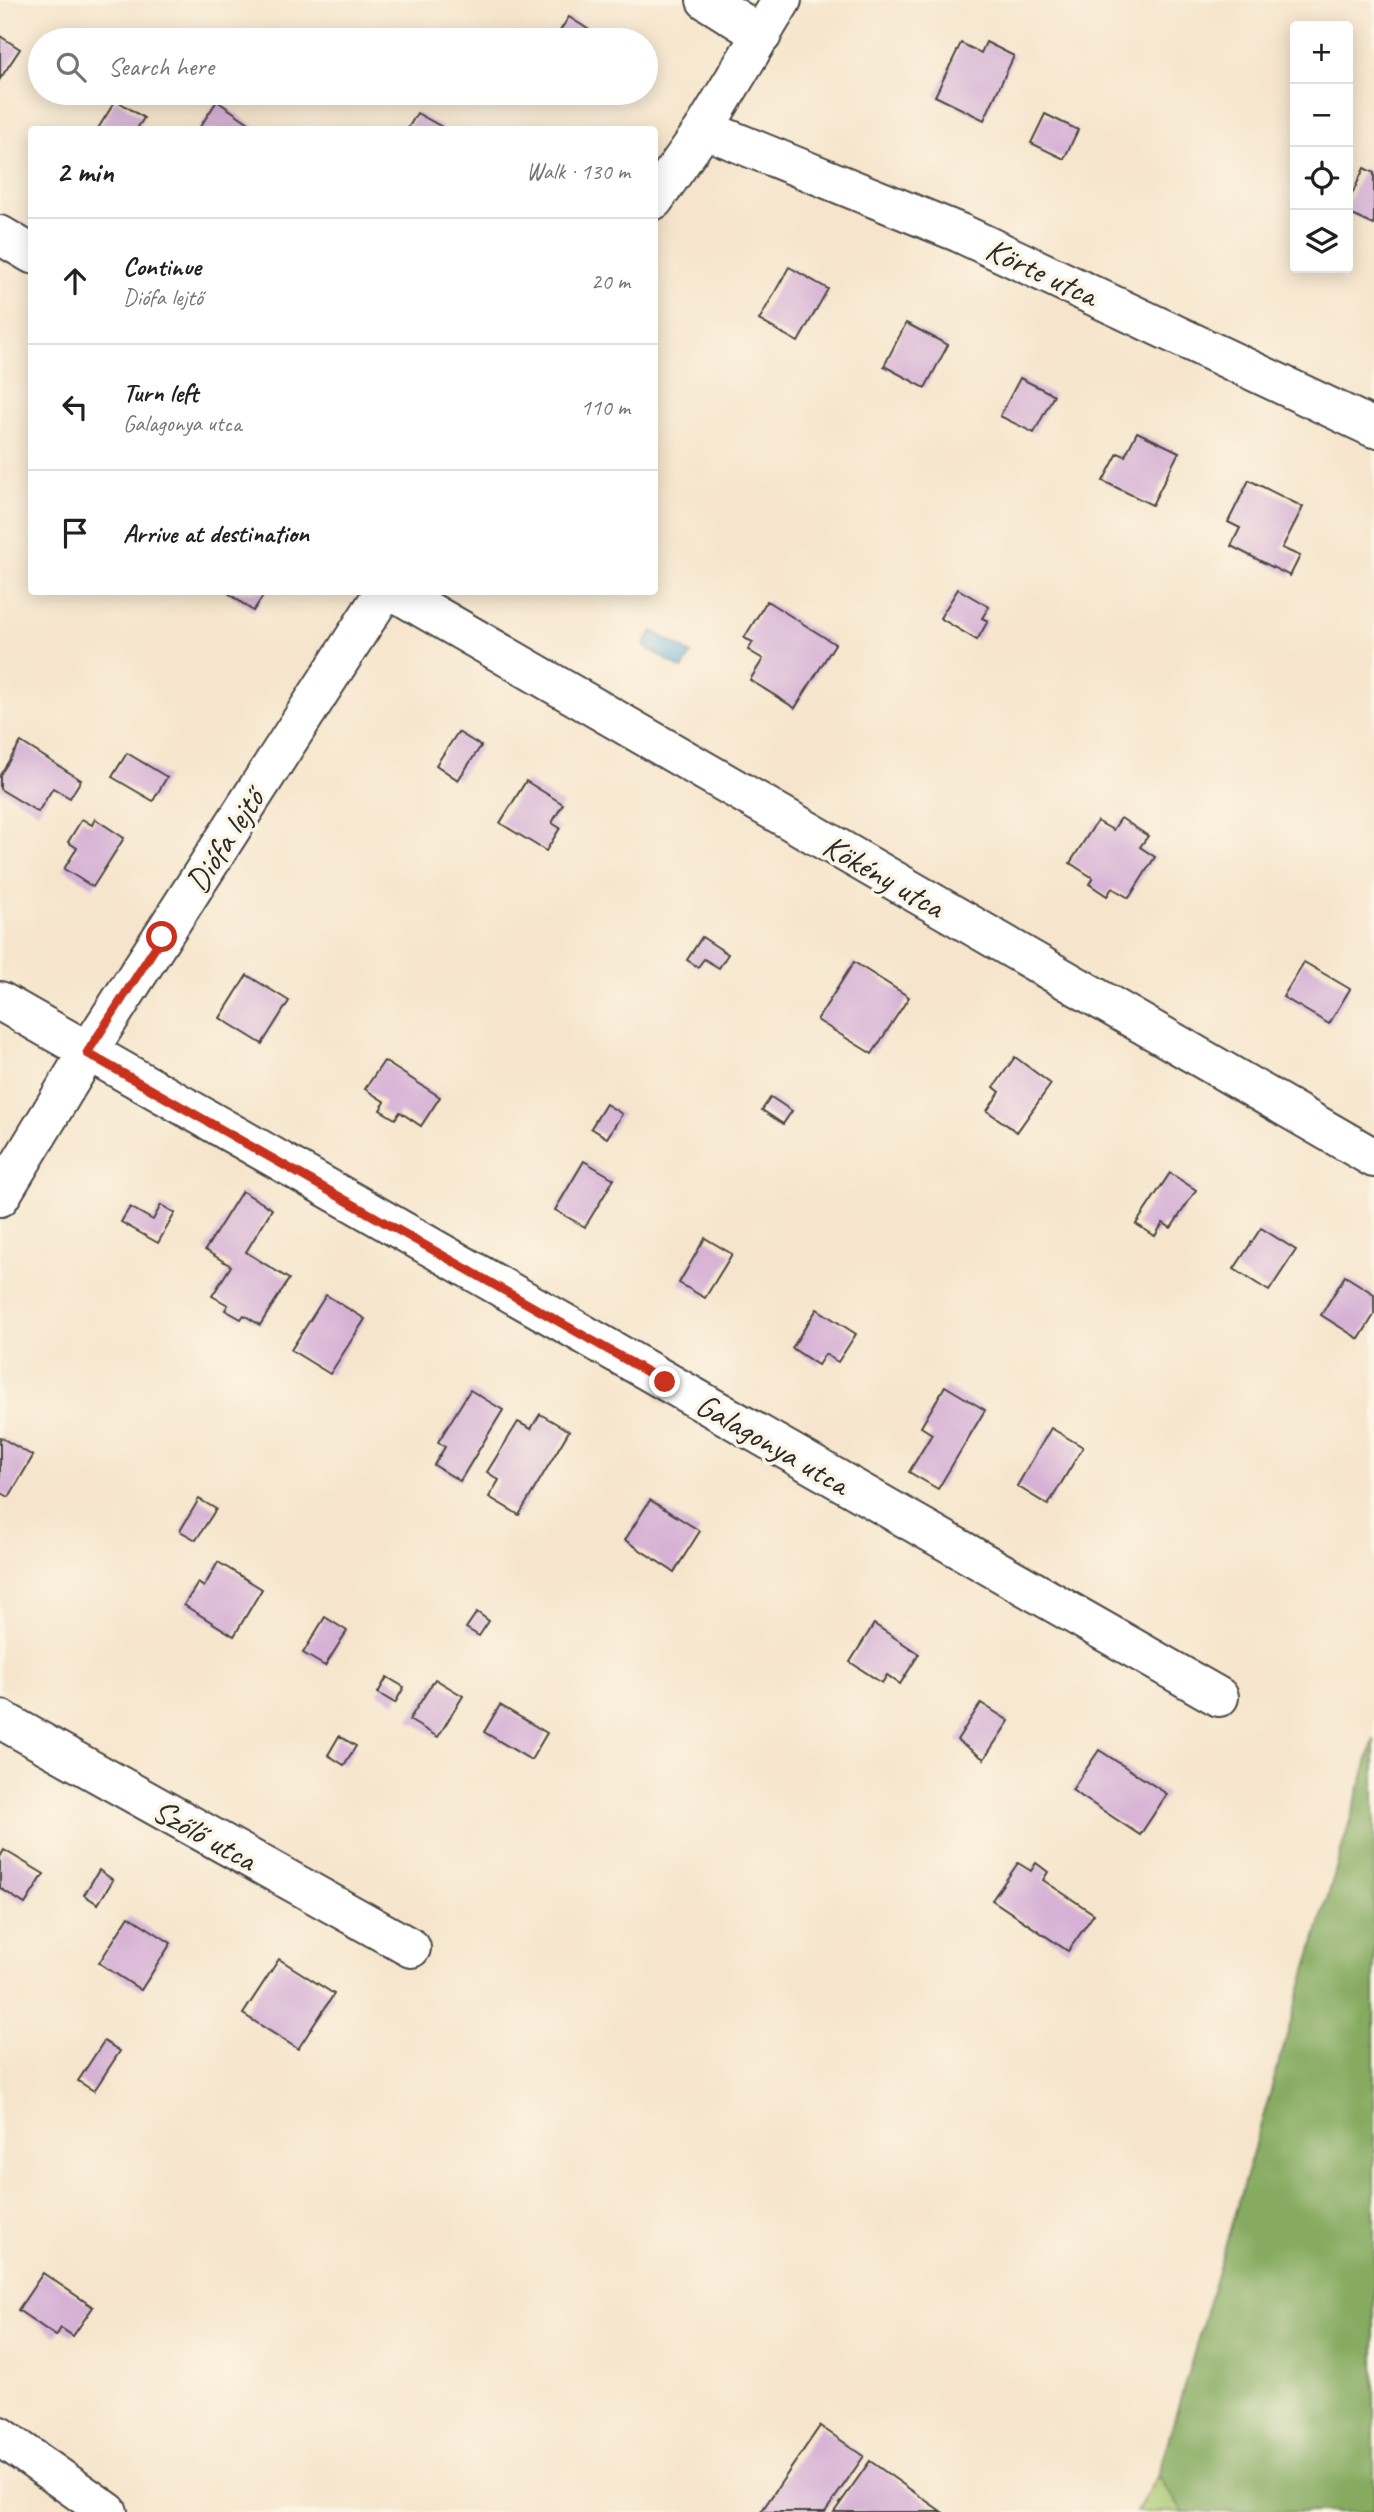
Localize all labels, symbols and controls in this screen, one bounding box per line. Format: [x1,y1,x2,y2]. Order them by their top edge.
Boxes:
map controls [1290,21,1353,273]
button: + [1290,21,1353,84]
search box [28,28,658,105]
icon: search [52,48,90,86]
text: Search here [108,50,214,83]
button: − [1290,84,1353,147]
button: locate [1290,147,1353,210]
text: 2 min [56,153,113,191]
text: Walk · 130 m [526,157,630,186]
button: layers [1290,210,1353,273]
street label: Körte utca [979,228,1106,317]
text: Continue [123,250,201,283]
icon: ahead [56,262,94,300]
text: 20 m [591,267,630,296]
text: Diófa lejtő [123,283,203,312]
text: Turn left [123,376,198,409]
icon: left [56,388,94,426]
text: 110 m [581,393,630,422]
text: Galagonya utca [123,409,241,438]
icon: arrive [56,514,94,552]
text: Arrive at destination [123,517,309,550]
street label: Diófa lejtő [176,777,277,900]
street label: Kökény utca [815,824,953,928]
route start [146,921,177,952]
route end [649,1366,680,1397]
street label: Galagonya utca [688,1383,859,1506]
street label: Szőlő utca [145,1789,265,1881]

